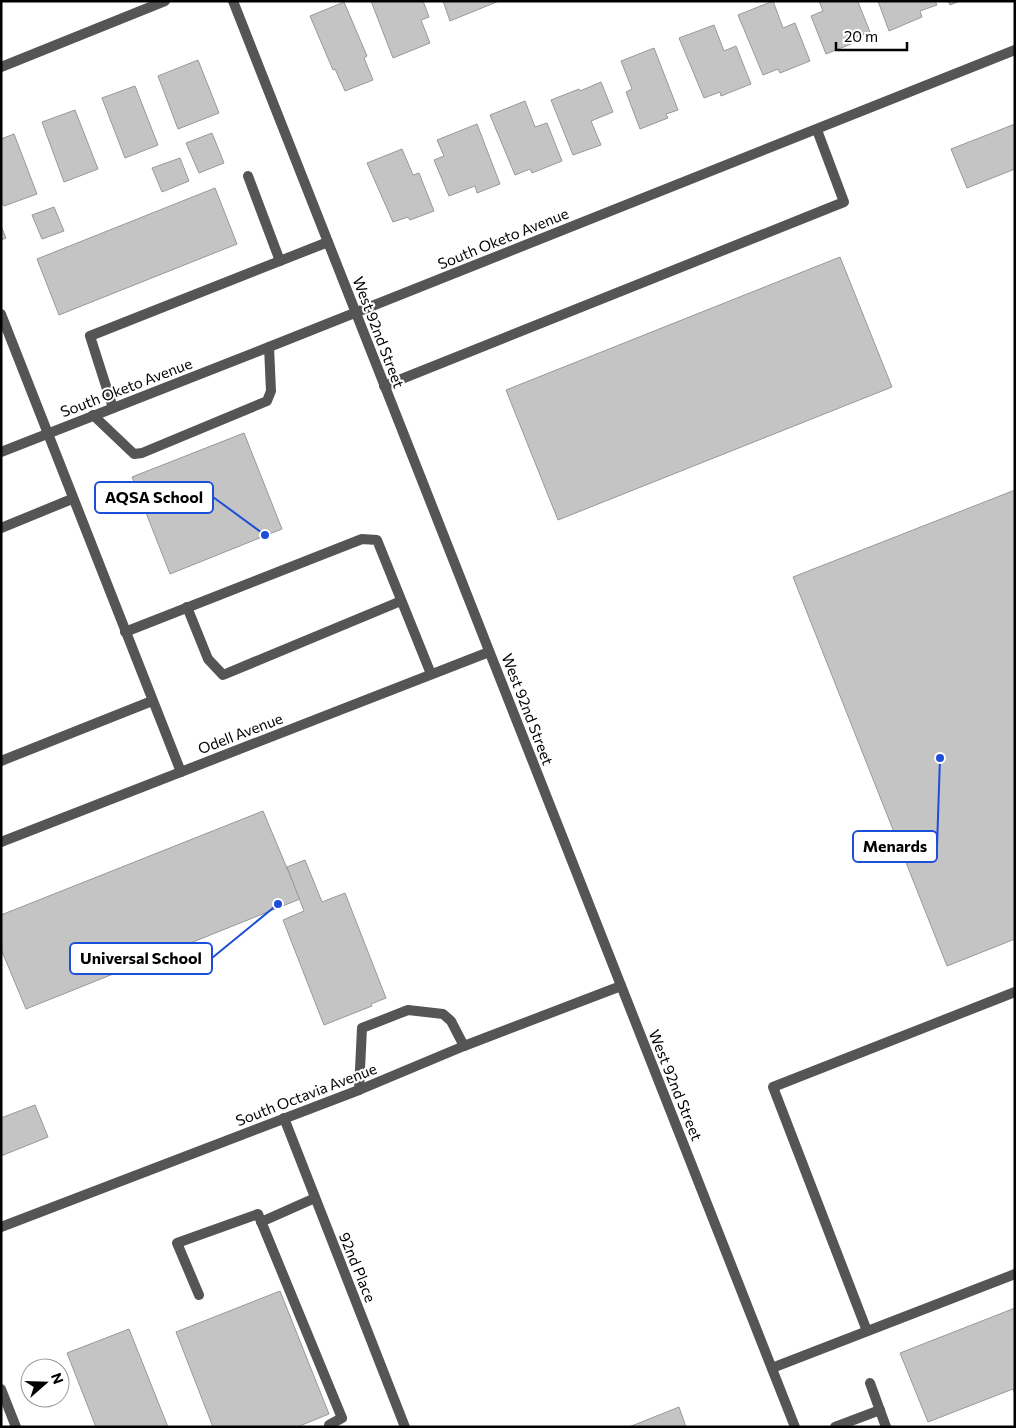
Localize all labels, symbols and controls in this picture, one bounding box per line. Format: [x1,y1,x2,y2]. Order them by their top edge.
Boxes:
scale bar [836,20,907,52]
text: 20 m [844,27,878,45]
street label: South Oketo Avenue [435,203,571,272]
street label: West 92nd Street [349,274,409,390]
street label: South Oketo Avenue [58,354,194,420]
callout: AQSA School [95,482,213,513]
text: AQSA School [105,487,203,506]
street label: West 92nd Street [498,651,558,767]
street label: Odell Avenue [195,709,285,757]
callout: Menards [853,831,937,862]
text: Menards [863,836,927,855]
callout: Universal School [70,943,212,974]
text: Universal School [80,948,202,967]
street label: West 92nd Street [646,1027,706,1143]
street label: South Octavia Avenue [233,1059,379,1129]
street label: 92nd Place [336,1229,380,1305]
north arrow [20,1358,70,1408]
text: N [48,1371,67,1386]

